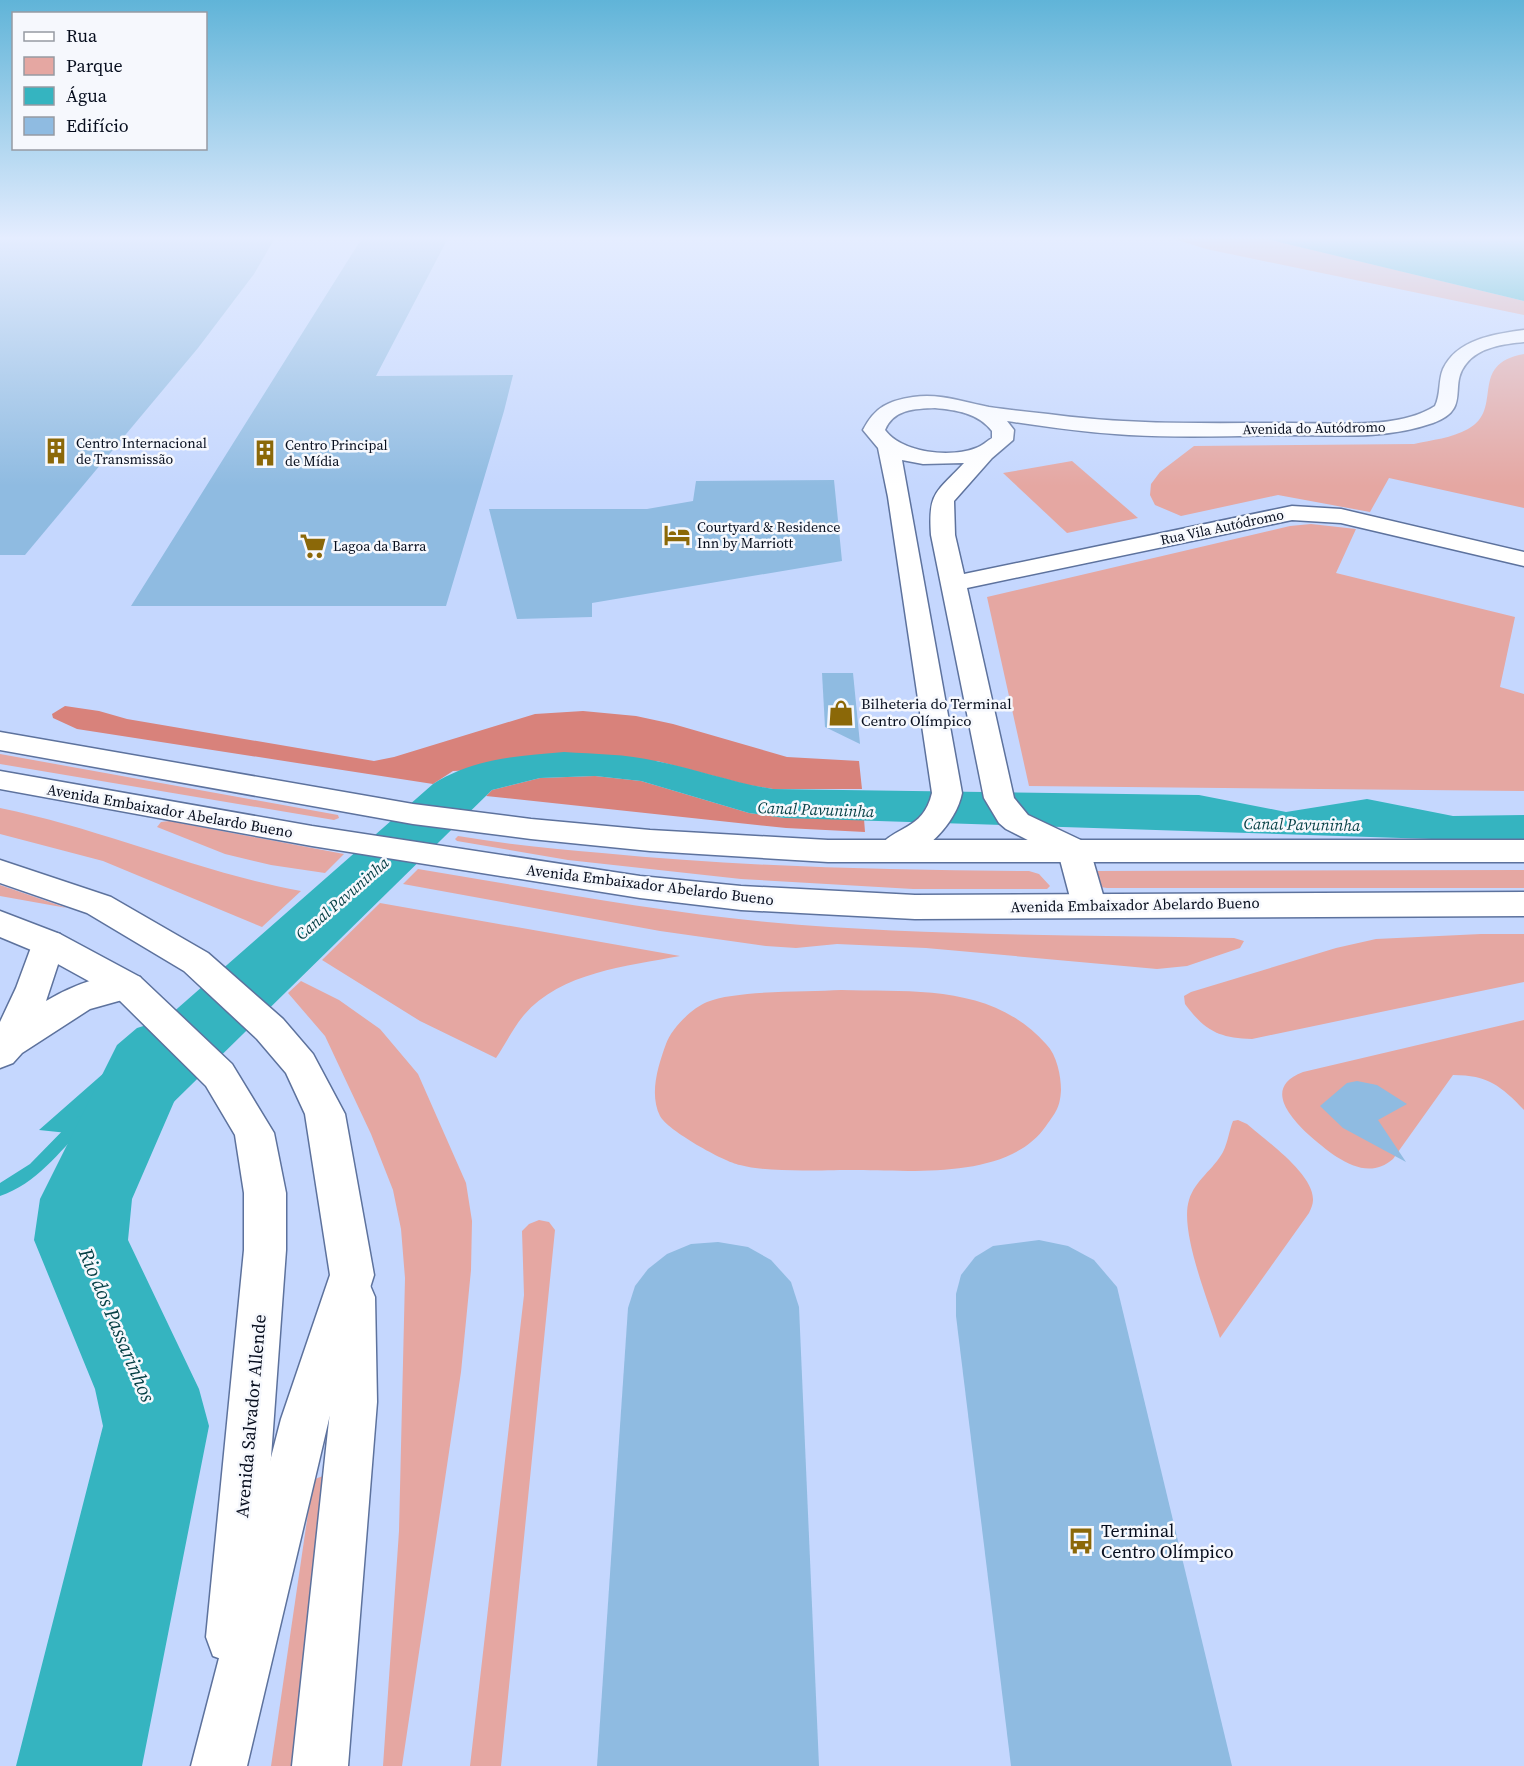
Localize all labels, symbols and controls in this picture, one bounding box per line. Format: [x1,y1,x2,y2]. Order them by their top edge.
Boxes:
legend [12,12,207,150]
text: Rua [66,23,98,48]
text: Parque [66,53,123,78]
text: Água [66,83,108,108]
text: Edifício [66,113,129,138]
street label: Avenida do Autódromo [1242,417,1386,439]
place label: Centro Internacional de Transmissão [76,433,207,469]
place label: Centro Principal de Mídia [285,435,388,471]
building icon: Centro Internacional de Transmissão [41,436,71,466]
building icon: Centro Principal de Mídia [250,438,280,468]
street label: Rua Vila Autódromo [1158,504,1286,550]
place label: Courtyard & Residence Inn by Marriott [697,517,841,553]
hotel icon: Courtyard & Residence Inn by Marriott [662,520,692,550]
supermarket icon: Lagoa da Barra [298,531,328,561]
place label: Lagoa da Barra [333,536,427,556]
place label: Bilheteria do Terminal Centro Olímpico [861,693,1012,731]
shop icon: Bilheteria do Terminal Centro Olímpico [826,698,856,728]
street label: Avenida Embaixador Abelardo Bueno [45,779,295,843]
water label: Canal Pavuninha [757,796,875,822]
water label: Canal Pavuninha [1243,812,1361,836]
water label: Canal Pavuninha [291,851,394,945]
street label: Avenida Embaixador Abelardo Bueno [525,859,775,910]
street label: Avenida Embaixador Abelardo Bueno [1010,892,1260,917]
water label: Rio dos Passarinhos [72,1243,162,1407]
street label: Avenida Salvador Allende [229,1313,272,1519]
place label: Terminal Centro Olímpico [1101,1518,1234,1564]
bus stop icon: Terminal Centro Olímpico [1066,1526,1096,1556]

